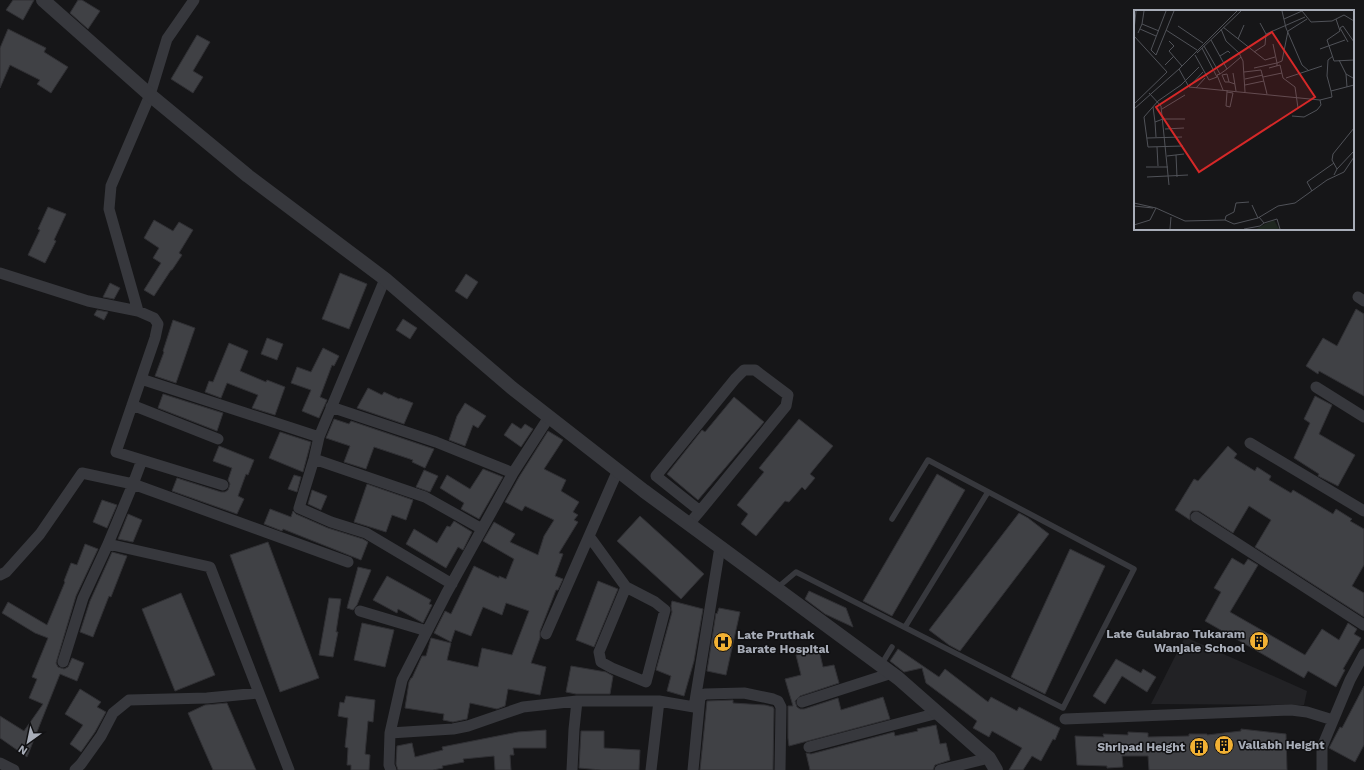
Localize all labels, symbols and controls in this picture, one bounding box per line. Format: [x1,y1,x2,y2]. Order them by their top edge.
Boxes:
inset map [1134,10,1354,230]
place label: Late Gulabrao Tukaram Wanjale School [1106,627,1245,655]
place label: Late Pruthak Barate Hospital [737,628,829,656]
building icon: Late Gulabrao Tukaram Wanjale School [1248,630,1270,652]
hospital icon: Late Pruthak Barate Hospital [712,631,734,653]
north arrow [8,722,48,762]
building icon: Vallabh Height [1213,734,1235,756]
building icon: Shripad Height [1188,736,1210,758]
place label: Vallabh Height [1238,738,1325,752]
place label: Shripad Height [1097,740,1186,754]
text: N [16,742,30,758]

